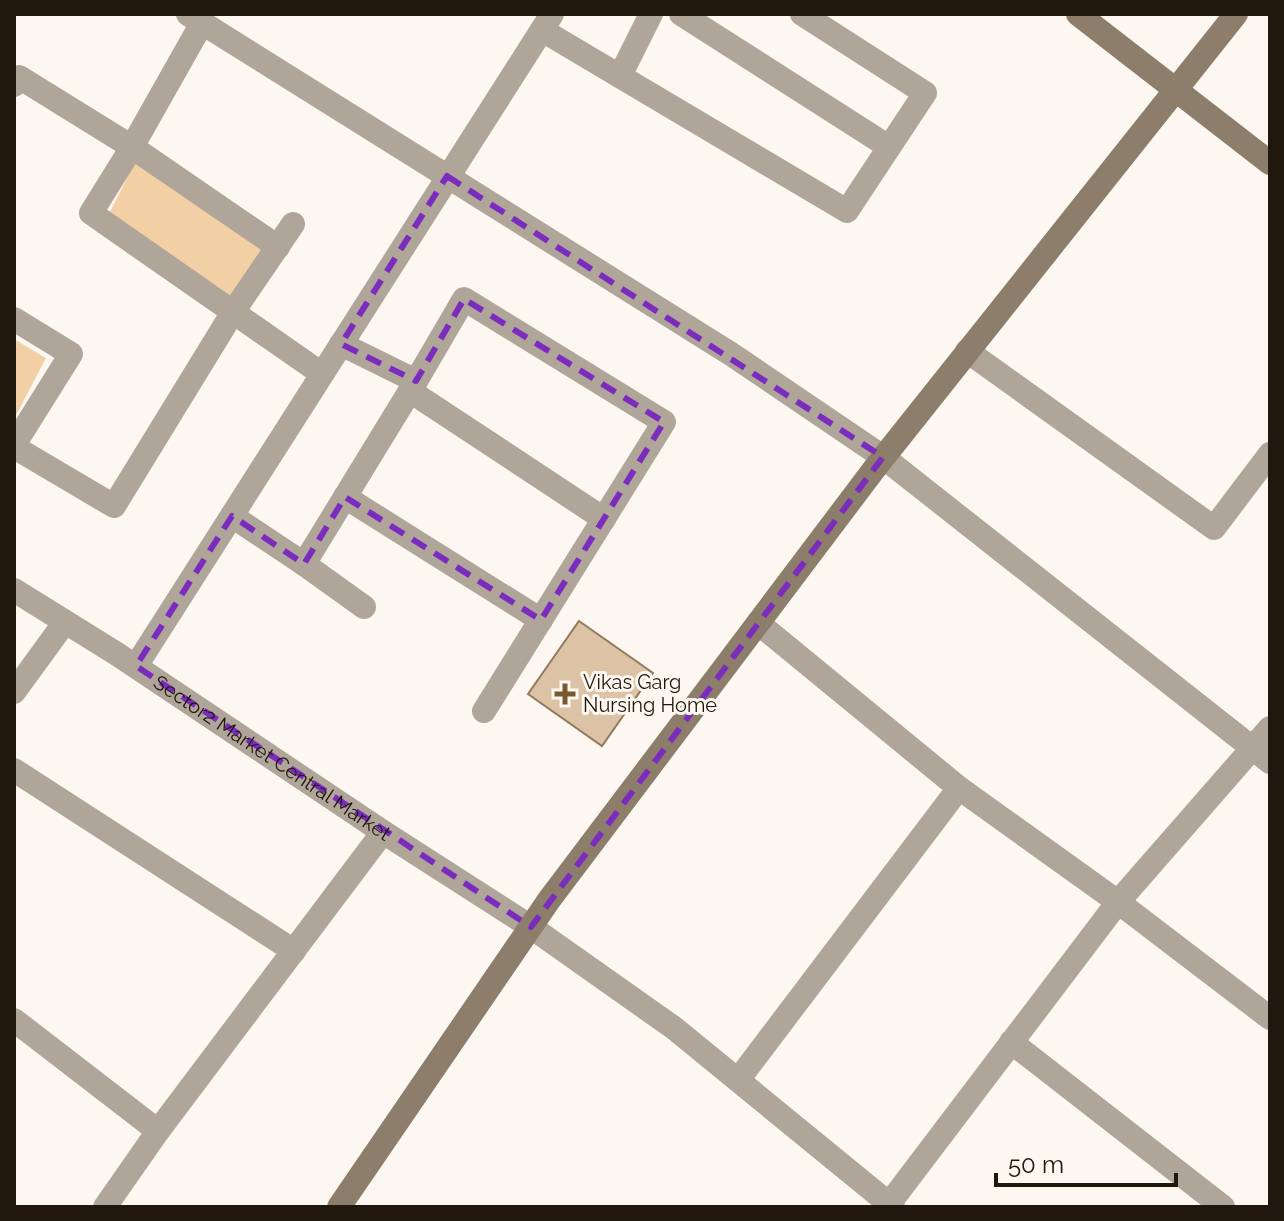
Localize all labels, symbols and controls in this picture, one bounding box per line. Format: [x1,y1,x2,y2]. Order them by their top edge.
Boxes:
street label: Sector2 Market Central Market [149,670,395,846]
place label: Vikas Garg Nursing Home [583,670,717,717]
marker: Vikas Garg Nursing Home [554,683,576,705]
scale bar [996,1137,1176,1187]
text: 50 m [1008,1150,1064,1179]

